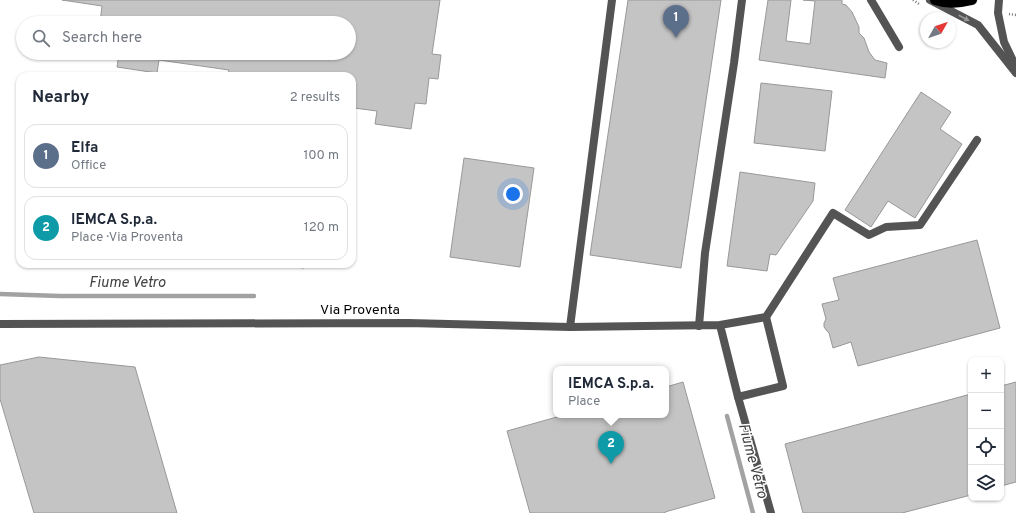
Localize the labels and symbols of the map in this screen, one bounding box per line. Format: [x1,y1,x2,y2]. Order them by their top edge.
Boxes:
pin: 1 [663,5,689,38]
north arrow [920,12,956,48]
one-way arrow [958,15,970,21]
your location [503,184,523,204]
water label: Fiume Vetro [89,274,165,293]
street label: Via Proventa [320,302,400,319]
water label: Fiume Vetro [733,421,771,501]
pin: 2 [598,431,624,464]

